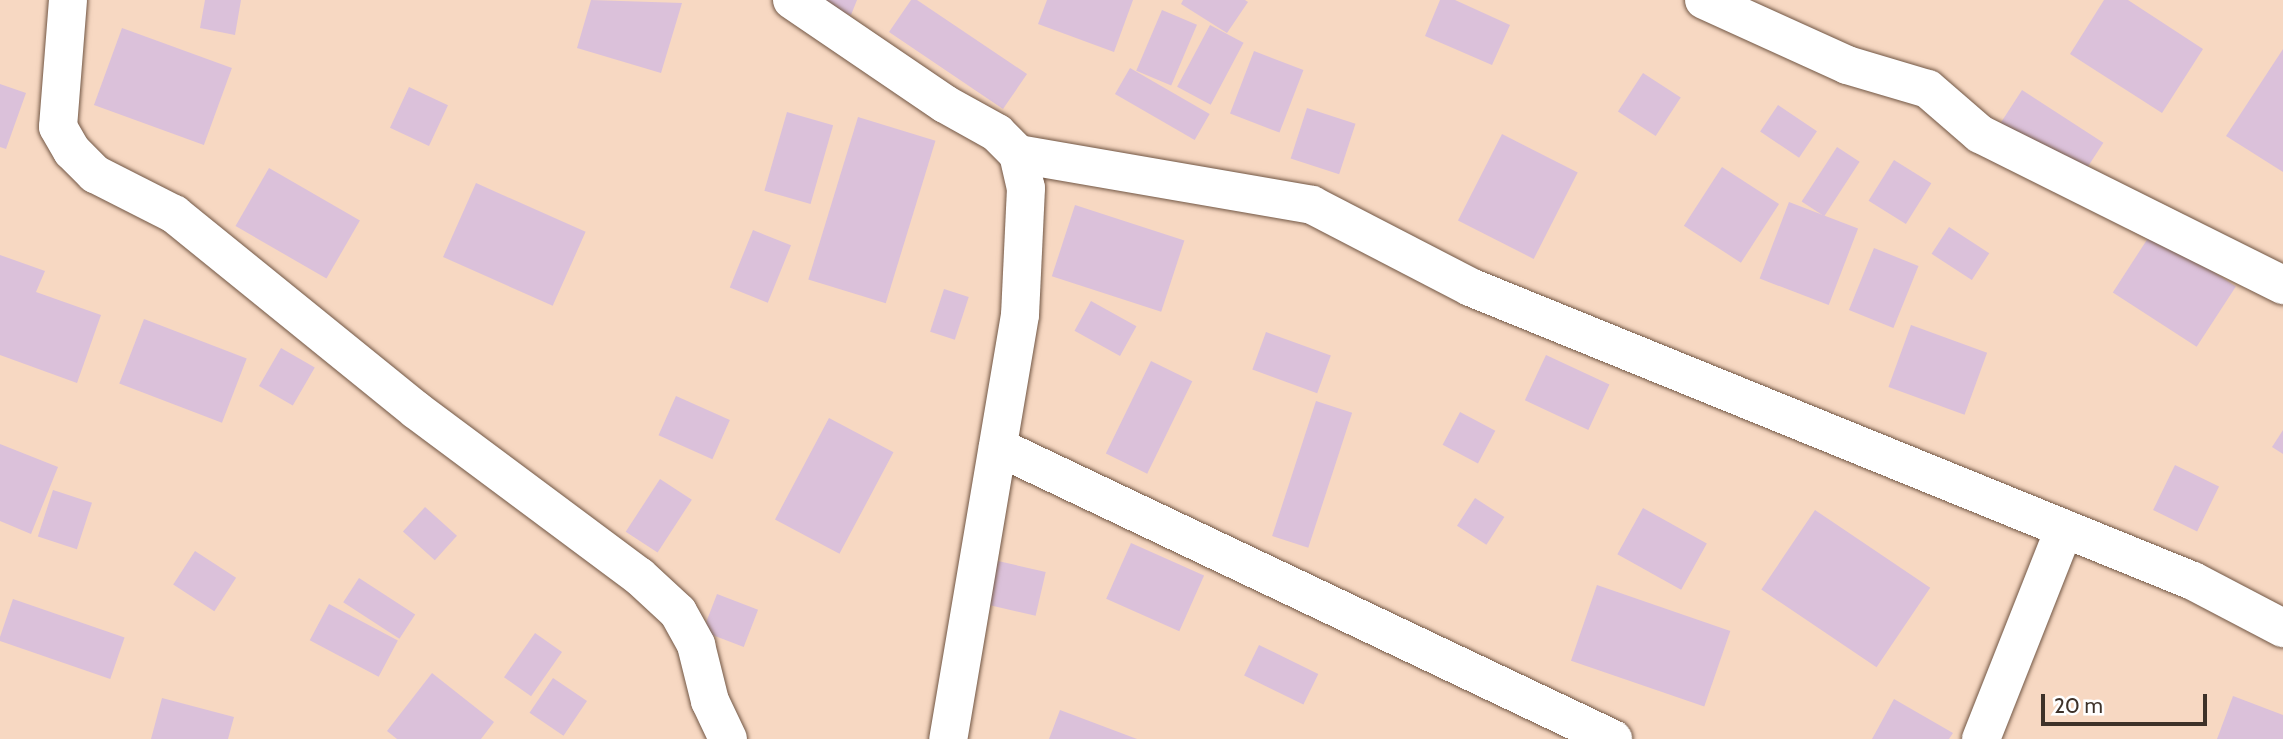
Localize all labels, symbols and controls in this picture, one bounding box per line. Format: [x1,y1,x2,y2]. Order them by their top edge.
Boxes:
scale bar [2045,680,2211,724]
text: 20 m [2054,693,2103,718]

